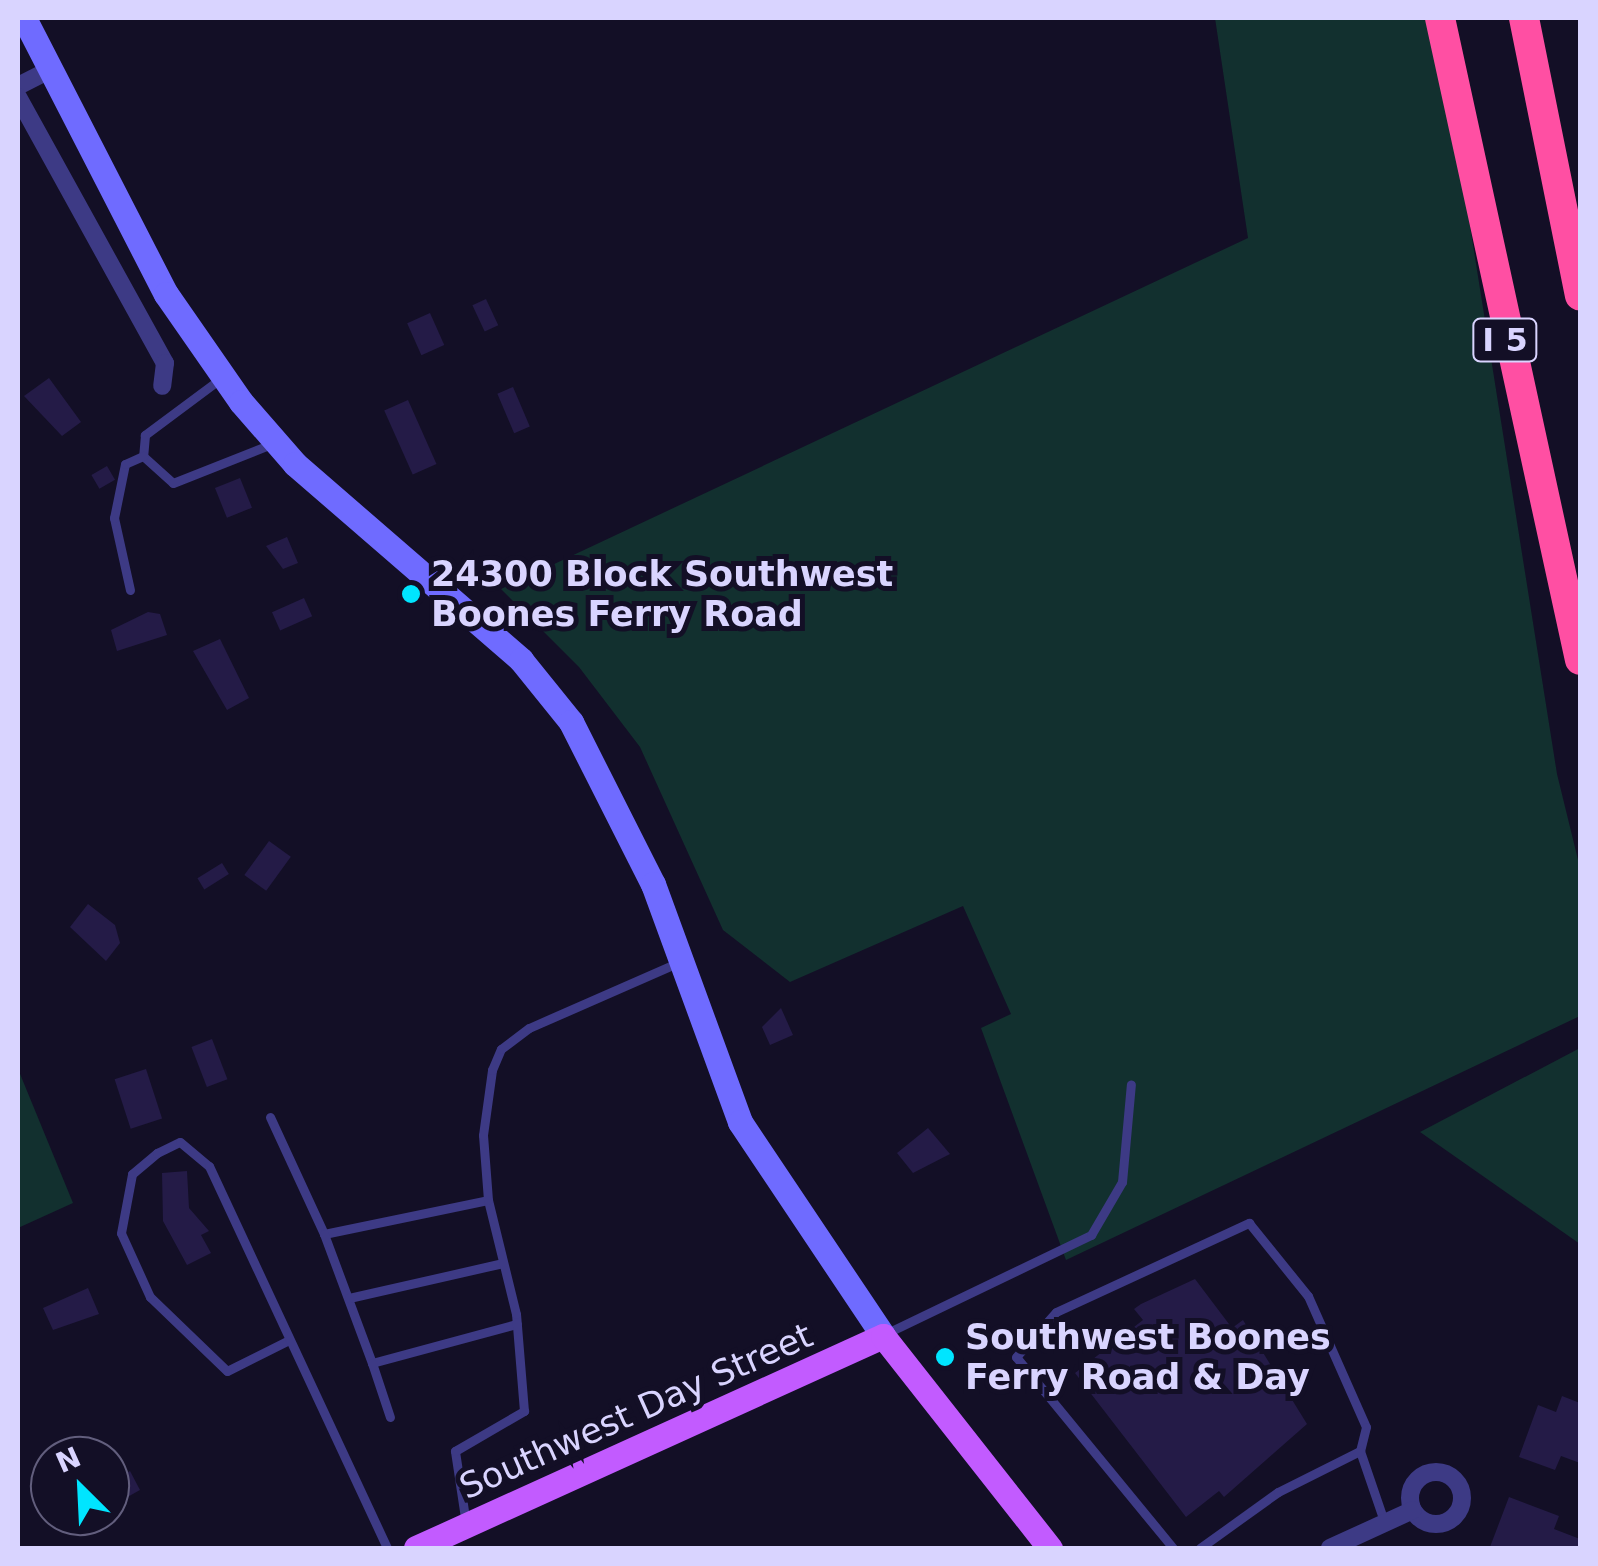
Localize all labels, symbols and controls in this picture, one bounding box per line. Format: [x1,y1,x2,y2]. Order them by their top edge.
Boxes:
road number: I 5 [1470,313,1540,367]
place label: 24300 Block Southwest Boones Ferry Road [431,553,893,635]
marker: 24300 Block Southwest Boones Ferry Road [400,583,422,605]
street label: Southwest Day Street [453,1314,819,1508]
place label: Southwest Boones Ferry Road & Day [965,1316,1331,1398]
marker: Southwest Boones Ferry Road & Day [934,1346,956,1368]
north arrow [30,1436,130,1536]
text: N [51,1440,86,1480]

